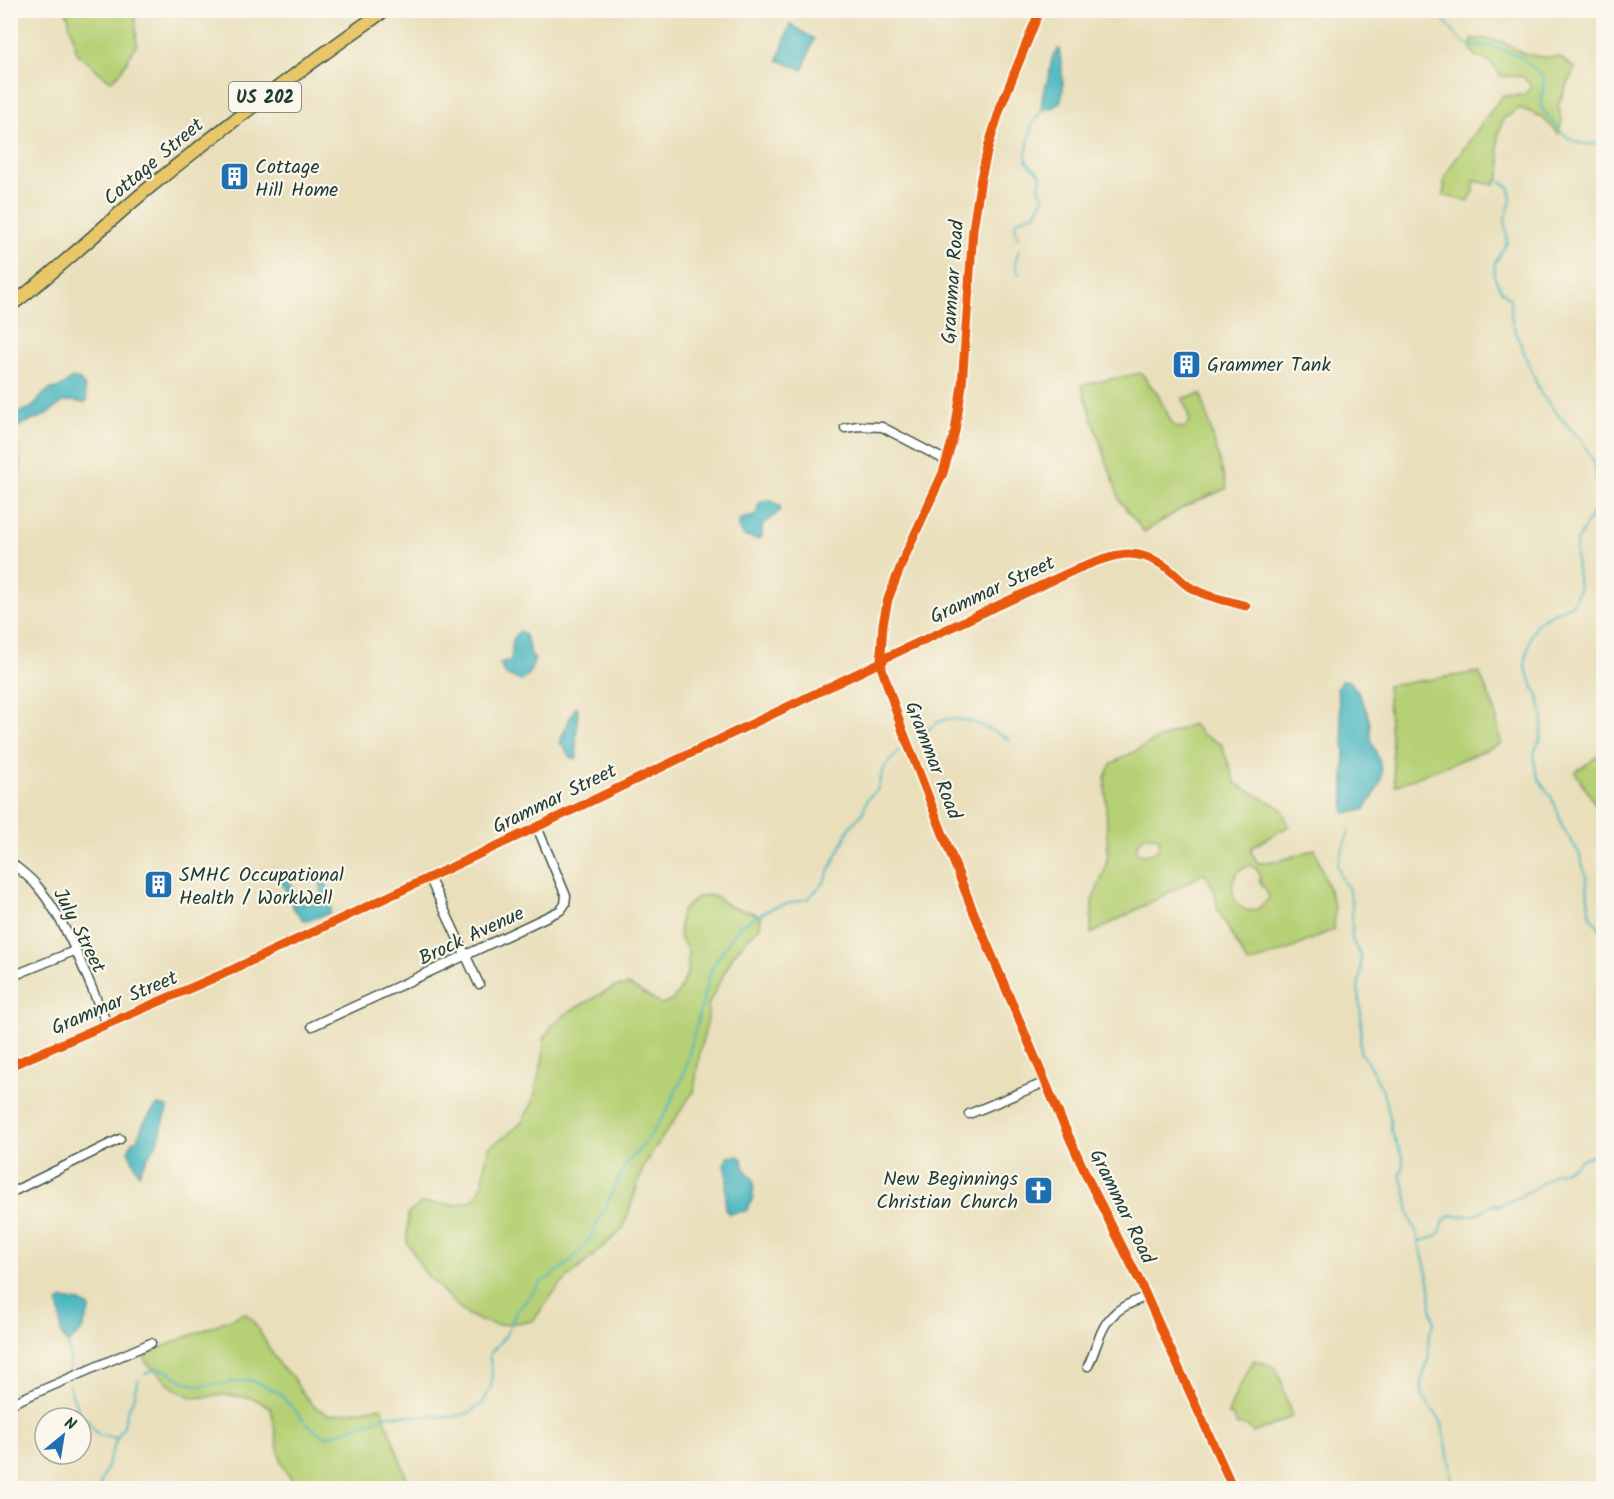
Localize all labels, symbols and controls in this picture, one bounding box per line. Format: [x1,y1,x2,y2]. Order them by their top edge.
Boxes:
road number: US 202 [229,82,301,112]
street label: Cottage Street [97,111,212,214]
place label: Cottage Hill Home [255,152,338,207]
building icon: Cottage Hill Home [218,161,250,193]
street label: Grammar Road [934,218,974,345]
building icon: Grammer Tank [1170,348,1202,380]
place label: Grammer Tank [1207,350,1331,382]
street label: Grammar Street [925,548,1061,634]
street label: Grammar Road [895,697,970,825]
street label: Grammar Street [487,756,623,844]
place label: SMHC Occupational Health / WorkWell [179,860,344,915]
building icon: SMHC Occupational Health / WorkWell [142,869,174,901]
street label: July Street [43,883,113,979]
street label: Brock Avenue [414,898,530,975]
street label: Grammar Street [46,963,183,1045]
street label: Grammar Road [1080,1144,1163,1271]
place label: New Beginnings Christian Church [876,1164,1018,1219]
church icon: New Beginnings Christian Church [1023,1174,1055,1206]
north arrow [33,1406,93,1466]
text: N [59,1411,80,1438]

